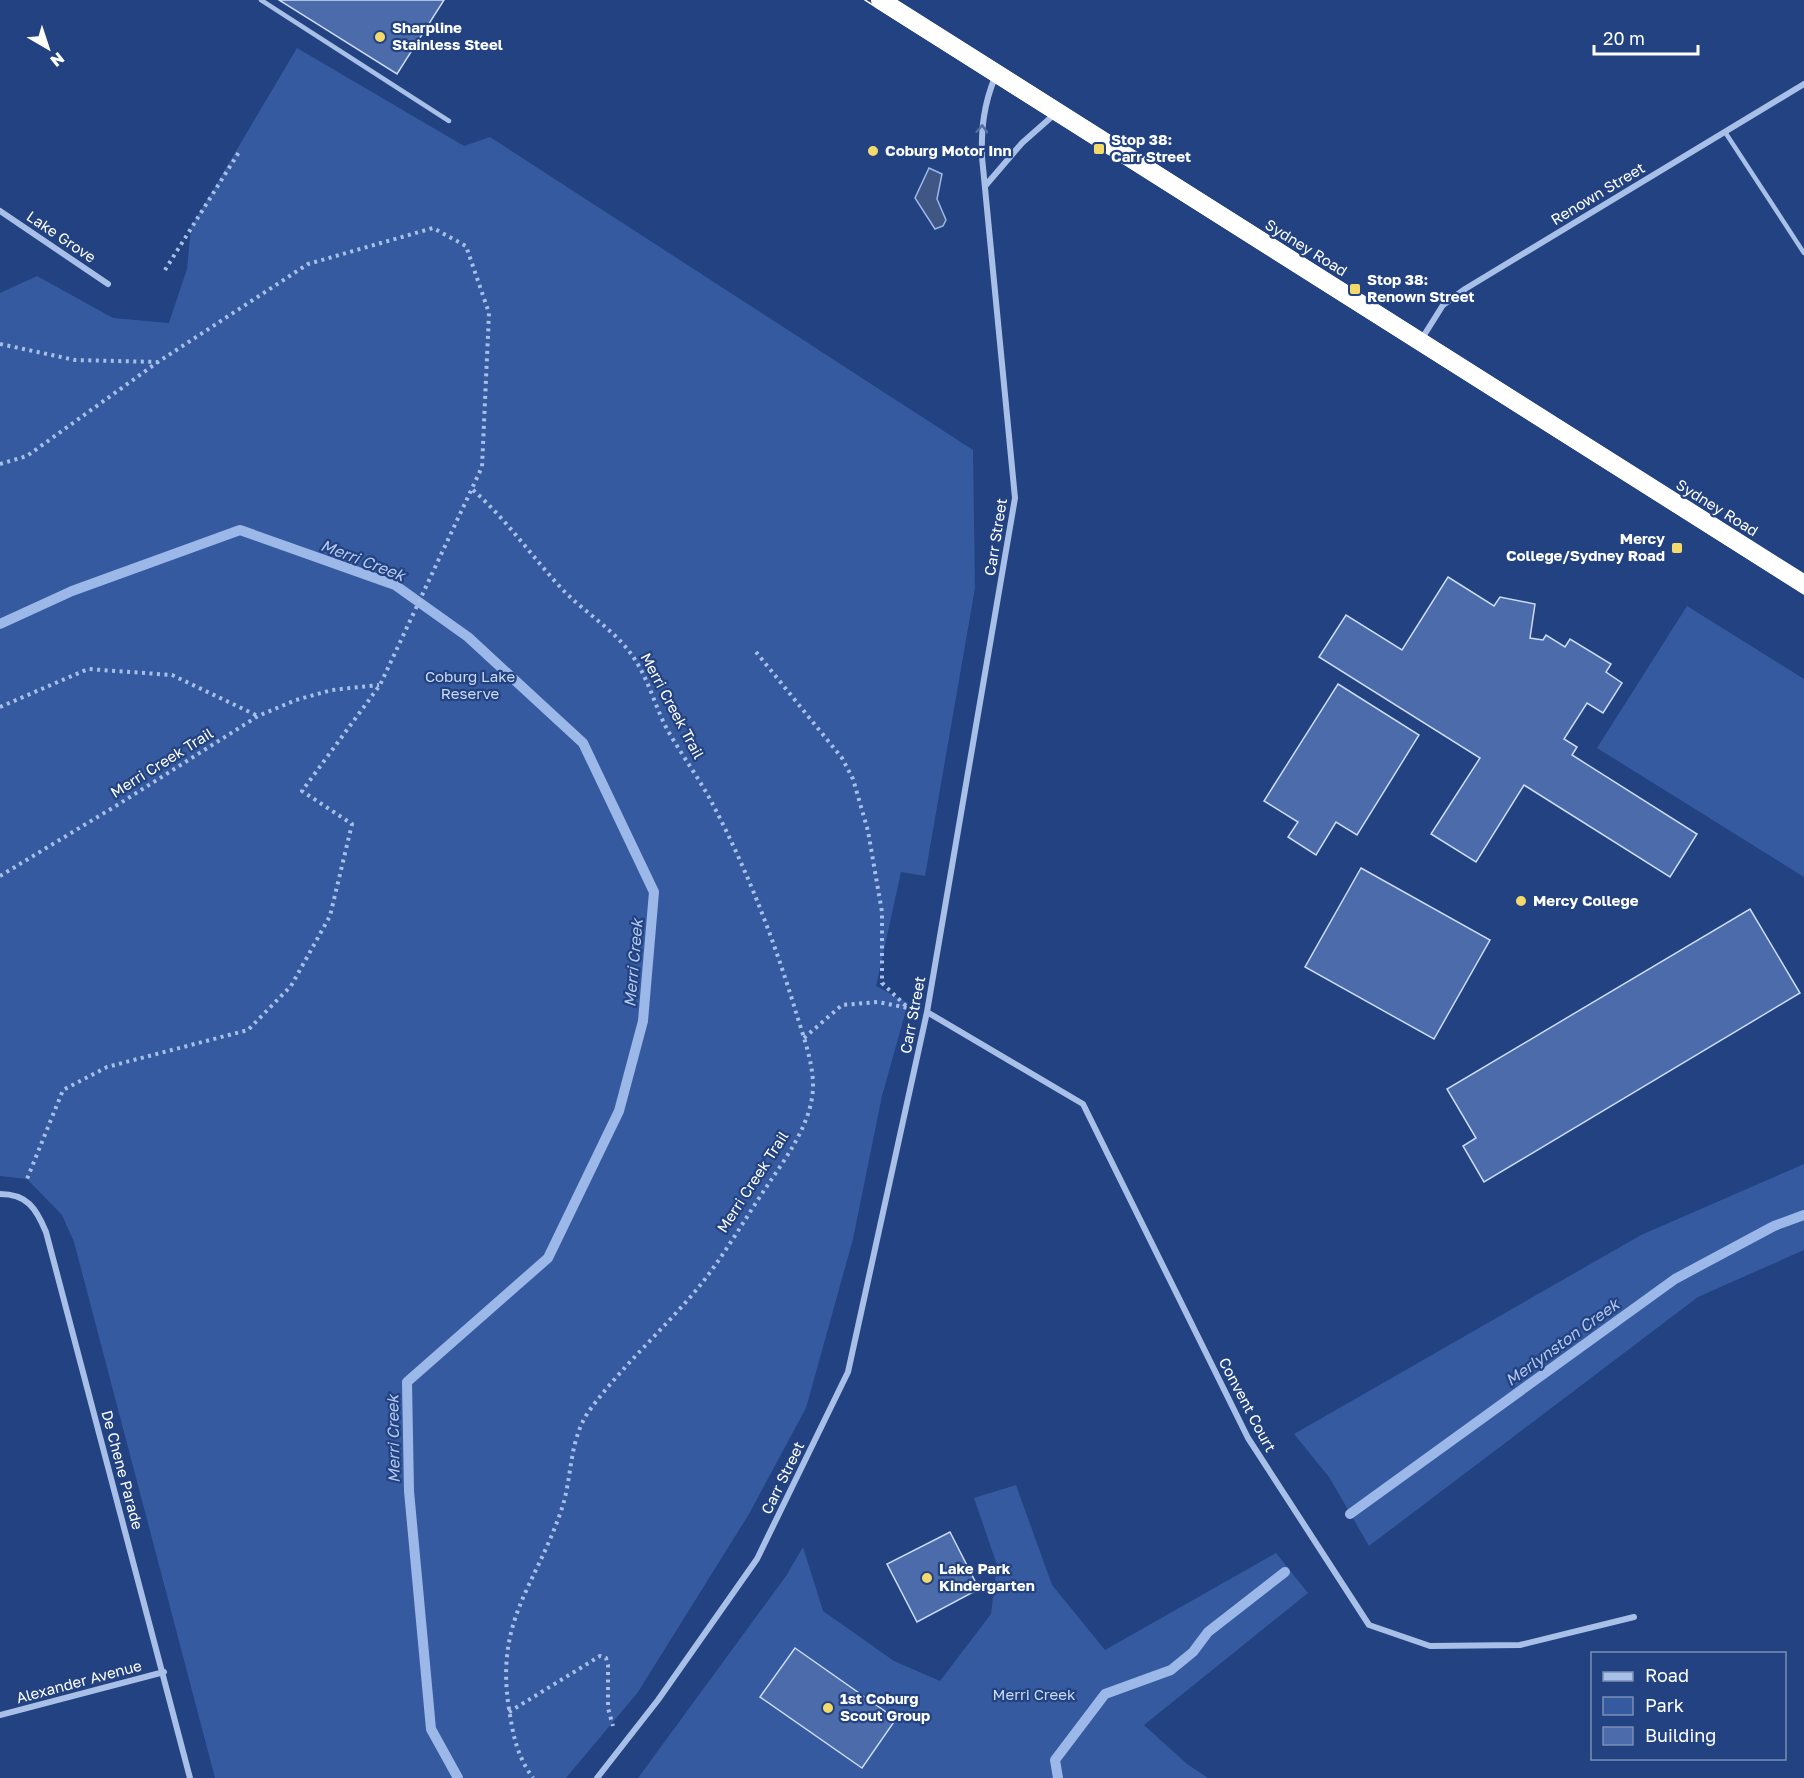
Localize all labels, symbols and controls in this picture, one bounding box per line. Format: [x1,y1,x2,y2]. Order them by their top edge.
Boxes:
north arrow [18,18,78,78]
place label: Sharpline Stainless Steel [392,18,503,53]
scale bar [1594,18,1698,56]
text: 20 m [1603,27,1645,49]
marker: Sharpline Stainless Steel [373,30,387,44]
text: N [46,48,68,71]
one-way arrow [975,124,988,133]
place label: Stop 38: Carr Street [1111,130,1191,165]
place label: Coburg Motor Inn [885,141,1012,159]
marker: Stop 38: Carr Street [1092,142,1106,156]
marker: Coburg Motor Inn [866,144,880,158]
street label: Renown Street [1547,158,1648,228]
street label: Lake Grove [24,206,100,266]
street label: Sydney Road [1262,215,1351,280]
place label: Stop 38: Renown Street [1367,270,1474,305]
marker: Stop 38: Renown Street [1348,282,1362,296]
street label: Sydney Road [1673,475,1762,540]
street label: Carr Street [980,497,1010,577]
place label: Mercy College/Sydney Road [1506,529,1665,564]
water label: Merri Creek [318,535,410,586]
marker: Mercy College/Sydney Road [1670,541,1684,555]
street label: Merri Creek Trail [637,649,709,762]
park label: Coburg Lake Reserve [425,667,515,702]
street label: Merri Creek Trail [107,723,216,801]
place label: Mercy College [1533,891,1639,909]
marker: Mercy College [1514,894,1528,908]
water label: Merri Creek [619,916,647,1008]
street label: Carr Street [896,975,928,1055]
street label: Merri Creek Trail [713,1127,792,1236]
water label: Merlynston Creek [1501,1293,1624,1390]
street label: Convent Court [1215,1354,1280,1455]
water label: Merri Creek [382,1393,404,1483]
street label: De Chene Parade [98,1408,148,1532]
street label: Carr Street [757,1438,807,1517]
place label: Lake Park Kindergarten [939,1559,1035,1594]
marker: Lake Park Kindergarten [920,1571,934,1585]
legend [1591,1652,1786,1760]
street label: Alexander Avenue [14,1656,144,1706]
text: Road [1645,1664,1689,1686]
park label: Merri Creek [993,1685,1076,1703]
place label: 1st Coburg Scout Group [840,1689,930,1724]
text: Park [1645,1694,1684,1716]
marker: 1st Coburg Scout Group [821,1701,835,1715]
text: Building [1645,1724,1716,1746]

